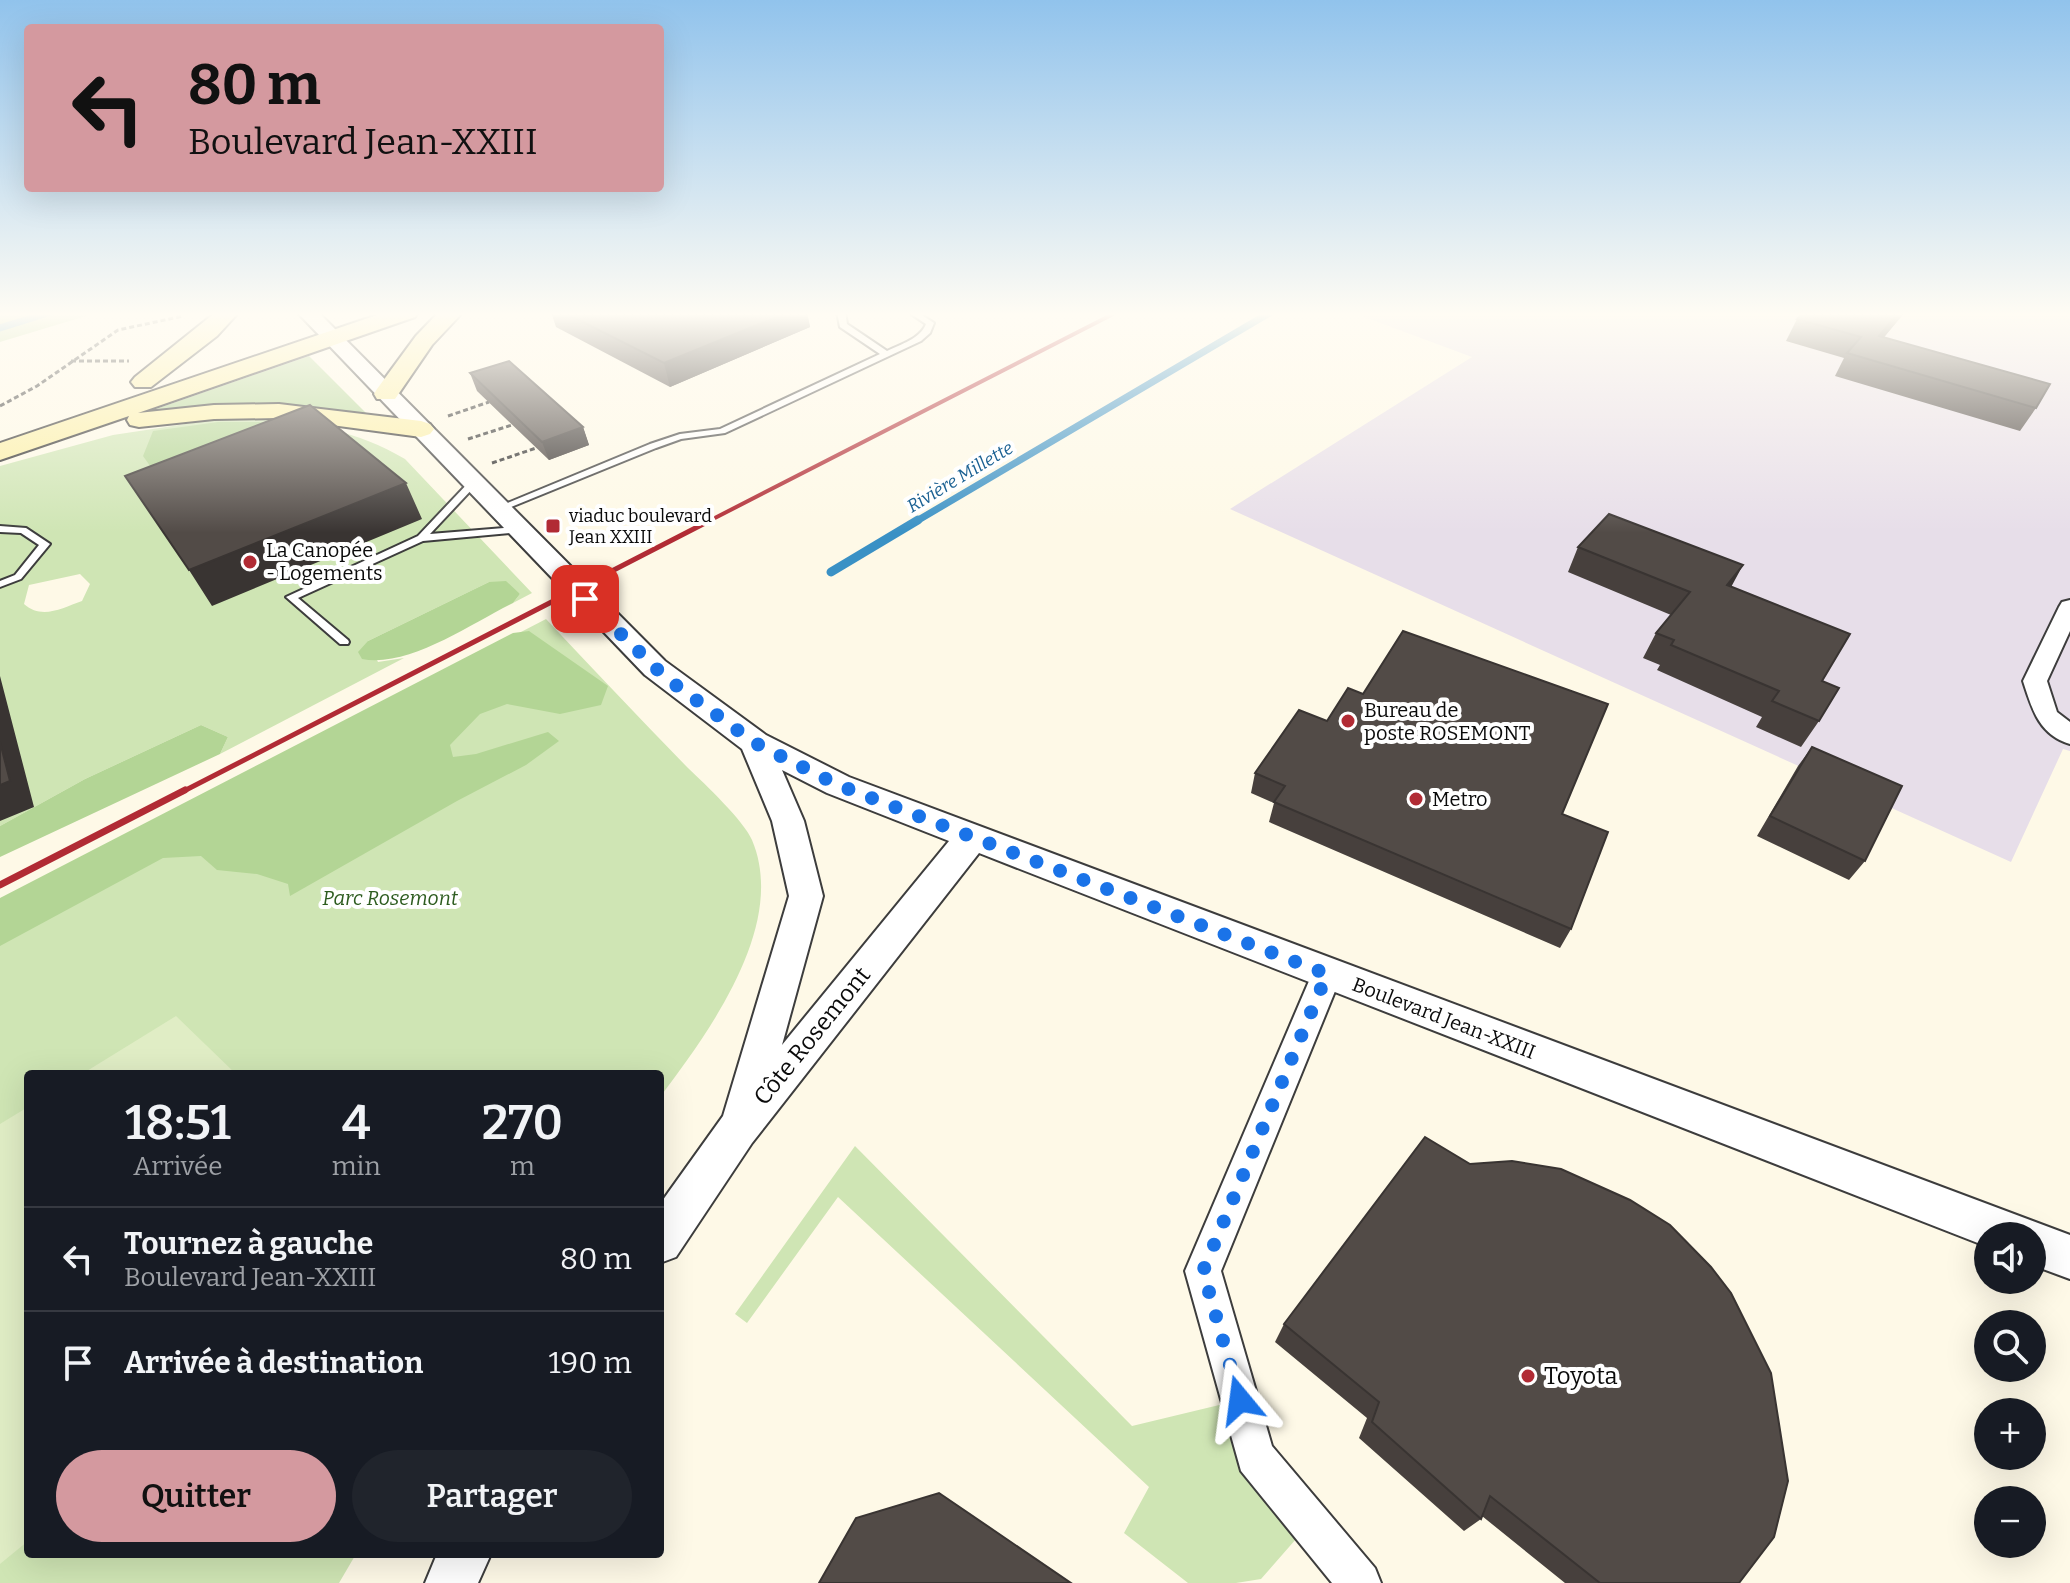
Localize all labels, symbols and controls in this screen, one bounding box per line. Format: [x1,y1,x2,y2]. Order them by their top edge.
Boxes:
text: 80 m [188,52,321,119]
icon: left [56,56,160,160]
text: Boulevard Jean-XXIII [188,120,538,164]
water label: Rivière Millette [903,437,1017,517]
place label: viaduc boulevard Jean XXIII [568,505,712,548]
marker: viaduc boulevard Jean XXIII [544,517,562,535]
place label: La Canopée - Logements [266,538,383,585]
marker: La Canopée - Logements [241,553,259,571]
pin [551,565,619,633]
icon: arrive [563,577,607,621]
place label: Bureau de poste ROSEMONT [1364,698,1531,745]
marker: Bureau de poste ROSEMONT [1339,712,1357,730]
place label: Metro [1432,787,1488,811]
marker: Metro [1407,790,1425,808]
park label: Parc Rosemont [322,886,459,910]
street label: Côte Rosemont [748,961,876,1111]
street label: Boulevard Jean-XXIII [1349,972,1539,1064]
text: 18:51 [125,1094,231,1152]
text: 4 [342,1094,371,1152]
text: 270 [482,1094,563,1152]
text: Arrivée [133,1151,222,1182]
text: min [332,1151,381,1182]
text: m [510,1151,535,1182]
map controls [1974,1222,2046,1558]
button: sound [1974,1222,2046,1294]
text: Tournez à gauche [124,1226,373,1262]
icon: left [56,1237,100,1281]
text: 80 m [560,1241,632,1277]
text: Boulevard Jean-XXIII [124,1262,376,1293]
button: search [1974,1310,2046,1382]
icon: arrive [56,1341,100,1385]
text: Arrivée à destination [124,1345,423,1381]
text: 190 m [548,1345,632,1381]
position arrow [1198,1358,1282,1442]
place label: Toyota [1544,1362,1618,1390]
marker: Toyota [1519,1367,1537,1385]
button: + [1974,1398,2046,1470]
button: Quitter [56,1450,336,1542]
button: Partager [352,1450,632,1542]
button: − [1974,1486,2046,1558]

